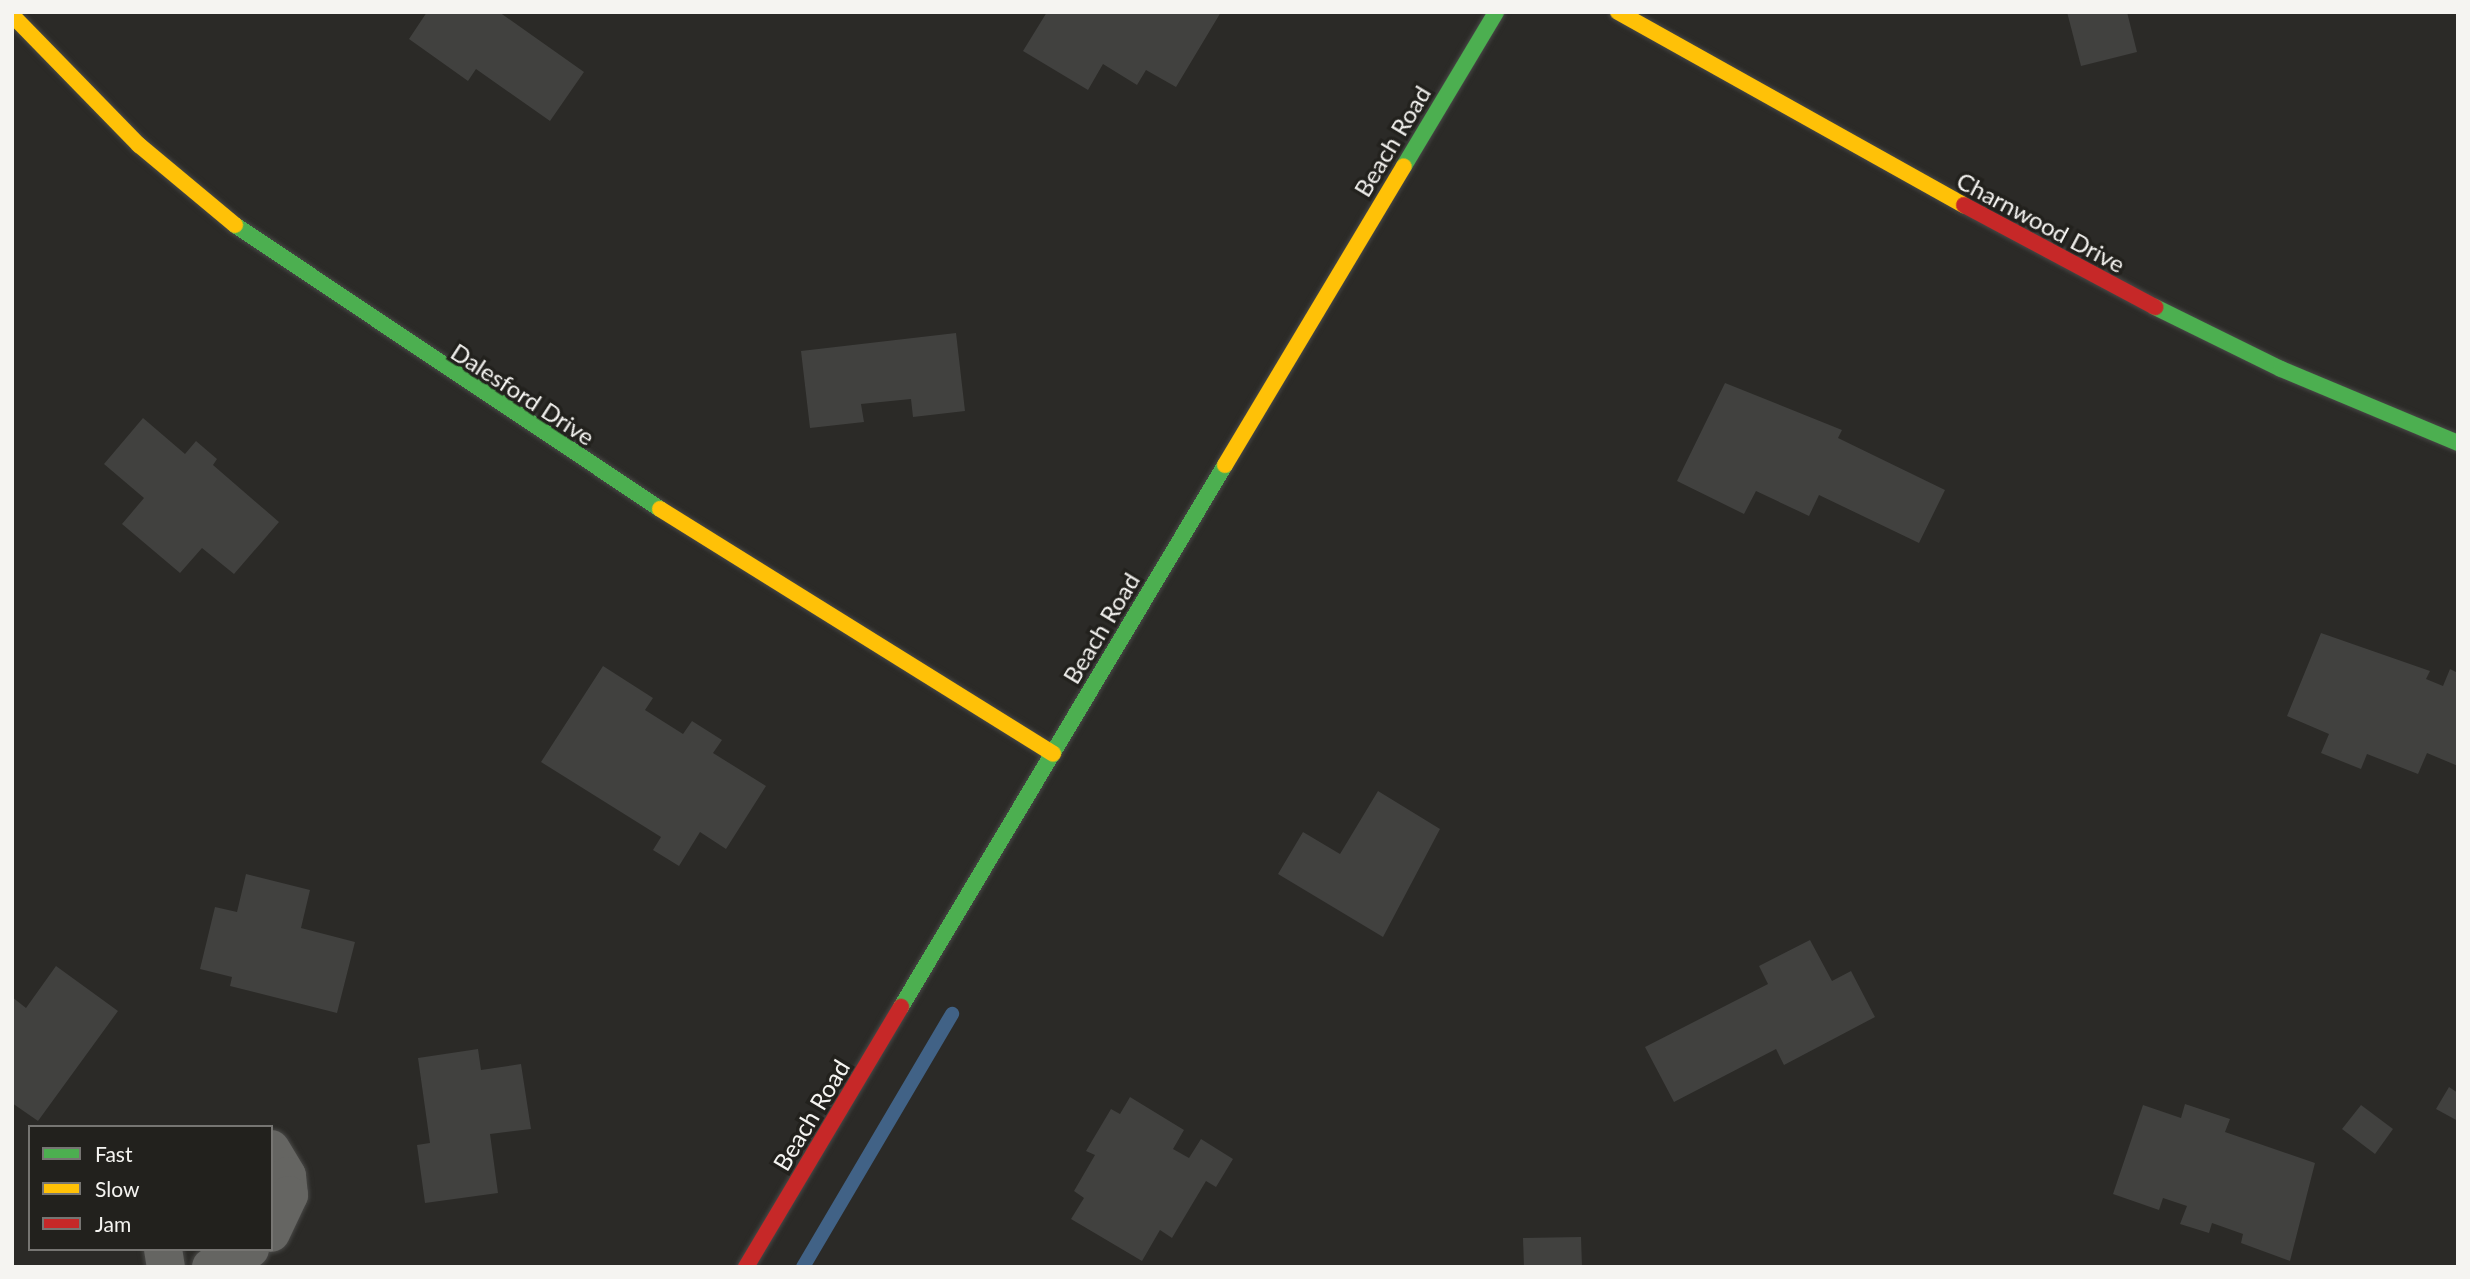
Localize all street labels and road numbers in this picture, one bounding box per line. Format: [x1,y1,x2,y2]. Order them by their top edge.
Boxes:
street label: Beach Road [1348,80,1436,202]
street label: Charnwood Drive [1952,166,2130,278]
street label: Dalesford Drive [446,337,600,451]
street label: Beach Road [1057,567,1145,689]
street label: Beach Road [767,1054,855,1176]

